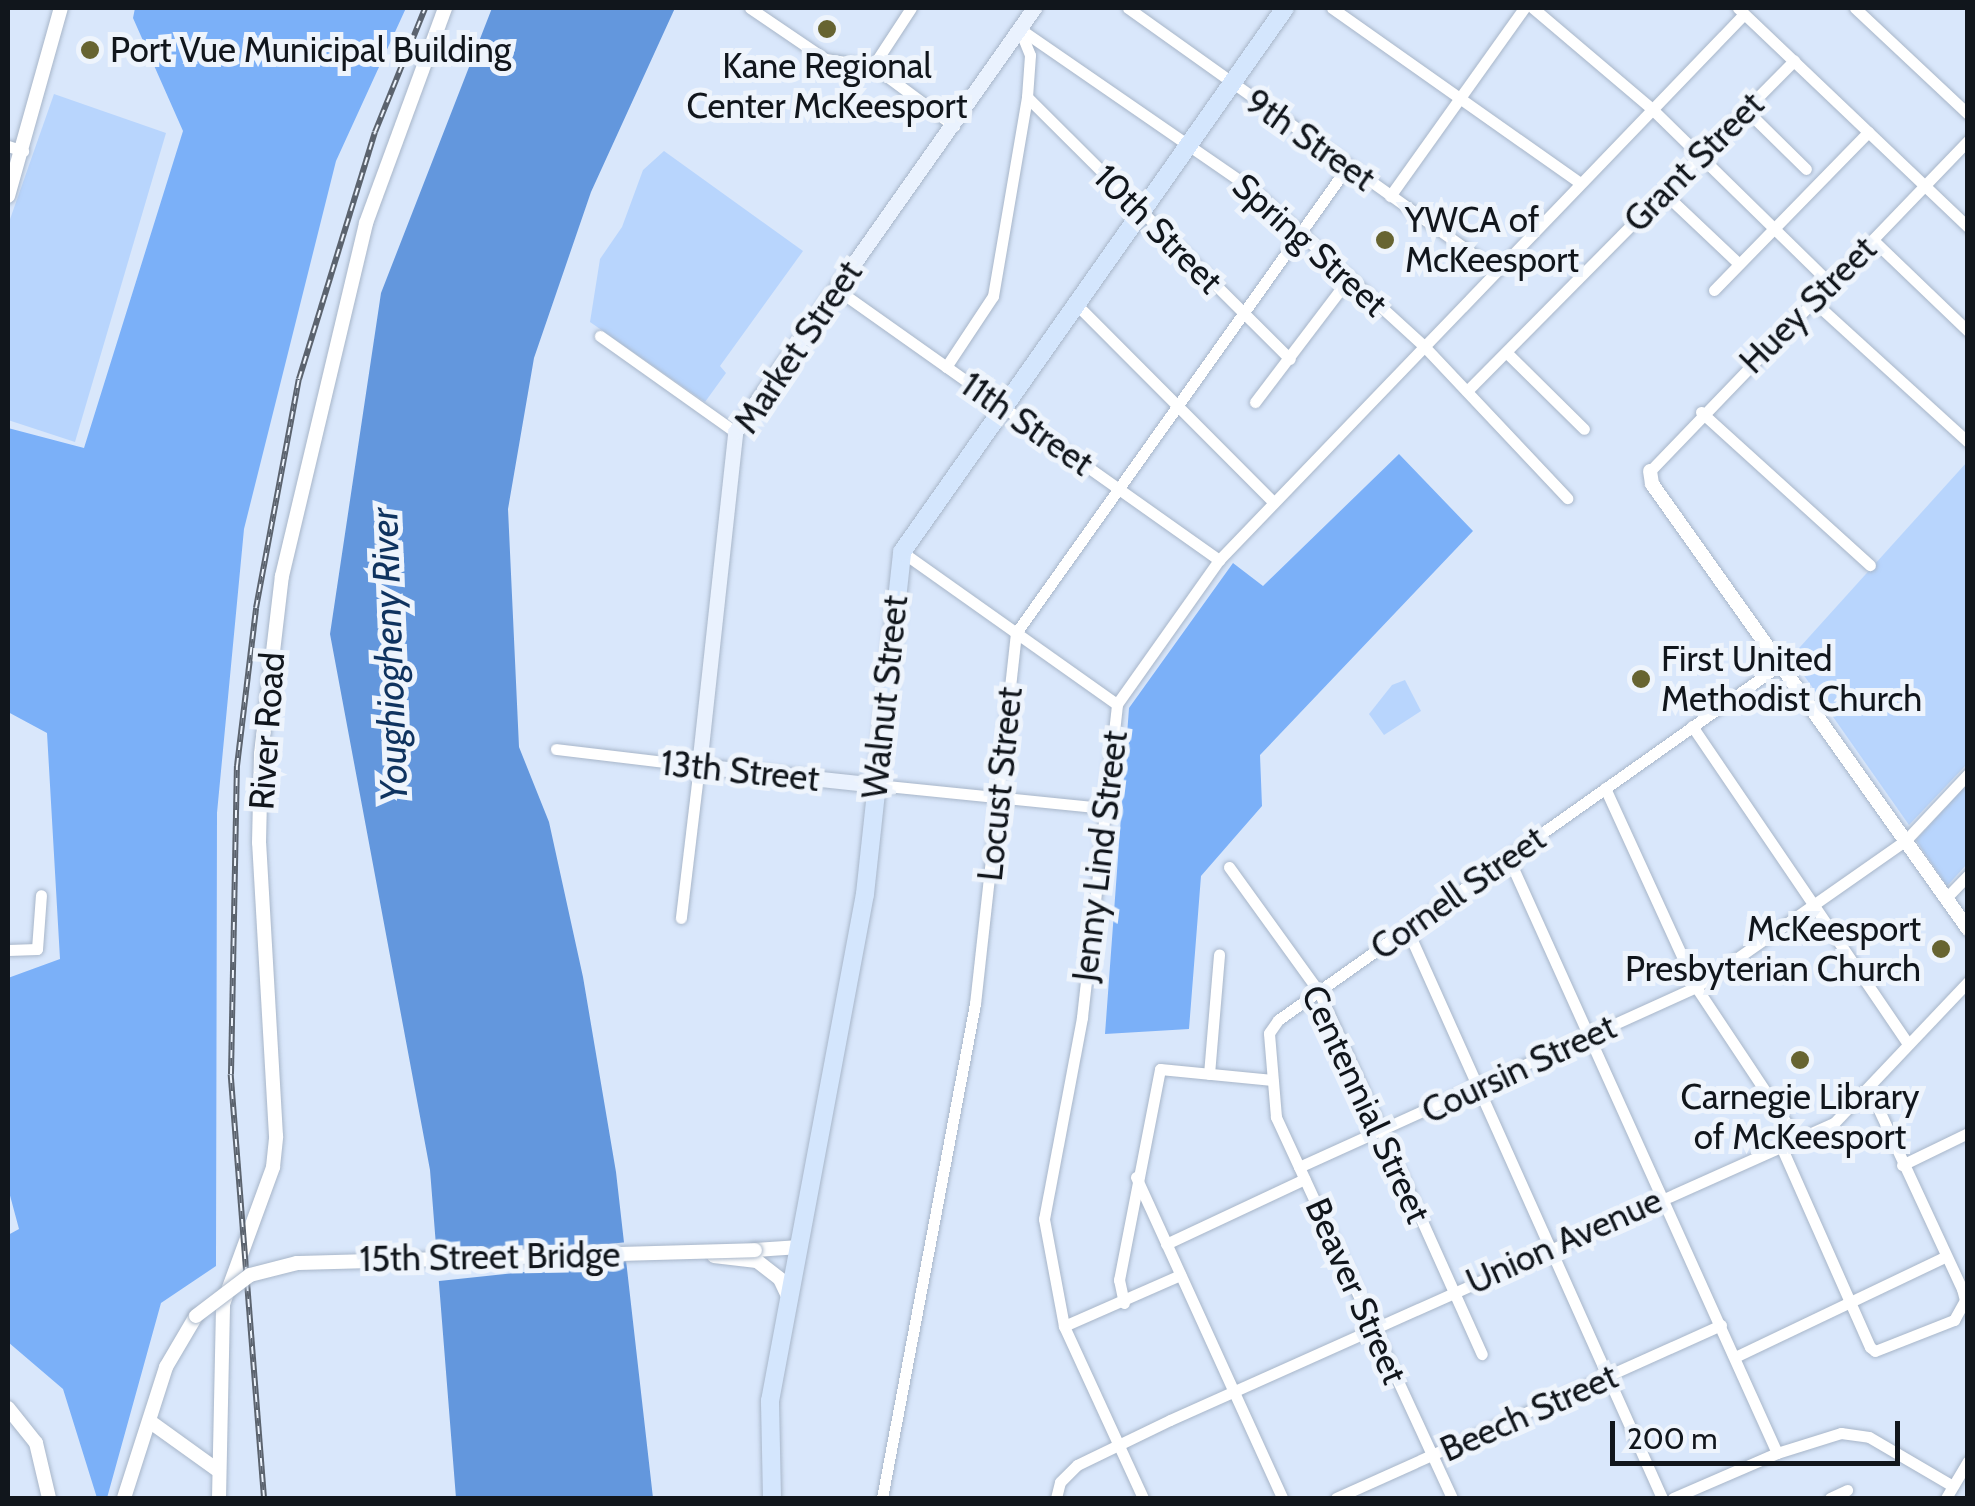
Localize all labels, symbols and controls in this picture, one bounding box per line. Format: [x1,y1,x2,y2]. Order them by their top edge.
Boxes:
marker: Kane Regional Center McKeesport [816,18,838,40]
place label: Port Vue Municipal Building [110,29,511,71]
marker: Port Vue Municipal Building [79,39,101,61]
place label: Kane Regional Center McKeesport [687,45,967,127]
street label: 9th Street [1237,80,1383,200]
street label: Grant Street [1616,84,1772,240]
street label: 10th Street [1085,156,1231,302]
street label: Spring Street [1224,165,1396,325]
place label: YWCA of McKeesport [1405,199,1579,281]
street label: Huey Street [1731,228,1885,382]
marker: YWCA of McKeesport [1374,229,1396,251]
street label: Market Street [725,253,871,441]
street label: 11th Street [953,363,1101,485]
water label: Youghiogheny River [361,507,417,803]
street label: Walnut Street [853,593,917,801]
place label: First United Methodist Church [1661,638,1922,720]
street label: River Road [241,651,293,811]
marker: First United Methodist Church [1630,668,1652,690]
street label: Locust Street [969,685,1031,883]
street label: Jenny Lind Street [1064,728,1136,984]
street label: 13th Street [659,742,821,800]
street label: Cornell Street [1363,818,1553,968]
place label: McKeesport Presbyterian Church [1625,908,1921,990]
marker: McKeesport Presbyterian Church [1930,938,1952,960]
street label: Centennial Street [1293,979,1439,1229]
street label: Coursin Street [1415,1006,1623,1132]
marker: Carnegie Library of McKeesport [1789,1049,1811,1071]
place label: Carnegie Library of McKeesport [1681,1076,1919,1158]
street label: Union Avenue [1460,1179,1668,1303]
street label: Beaver Street [1296,1192,1416,1390]
street label: 15th Street Bridge [359,1234,621,1280]
street label: Beech Street [1434,1355,1624,1471]
scale bar [1615,1401,1905,1463]
text: 200 m [1627,1420,1718,1457]

